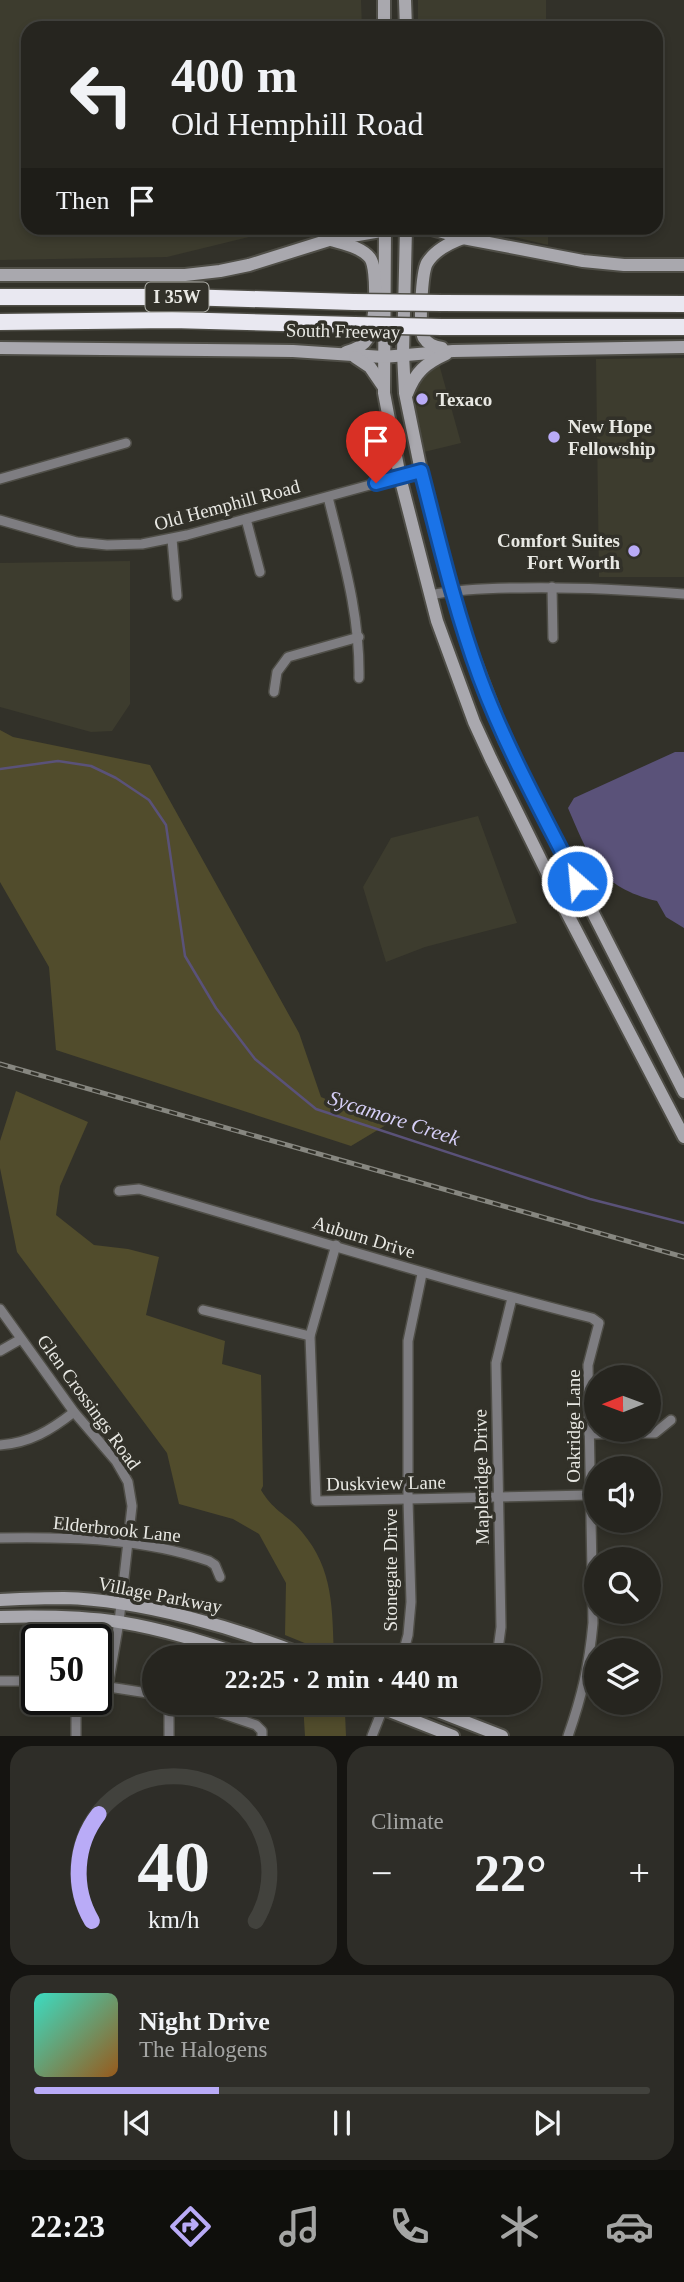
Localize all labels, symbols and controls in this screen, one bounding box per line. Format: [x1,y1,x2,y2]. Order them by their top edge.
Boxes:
text: 400 m [171,48,298,103]
icon: left [56,49,147,140]
text: Old Hemphill Road [171,106,423,142]
icon: arrive [123,182,161,220]
text: Then [56,186,109,215]
road number: I 35W [146,282,208,312]
street label: South Freeway [286,320,401,343]
place label: Texaco [436,389,492,410]
marker: Texaco [414,391,430,407]
pin [346,411,406,483]
place label: New Hope Fellowship [568,416,656,459]
icon: arrive [357,422,395,460]
marker: New Hope Fellowship [546,429,562,445]
street label: Old Hemphill Road [152,475,303,535]
place label: Comfort Suites Fort Worth [497,530,620,573]
marker: Comfort Suites Fort Worth [626,543,642,559]
position arrow [540,844,614,918]
water label: Sycamore Creek [325,1085,463,1151]
street label: Auburn Drive [310,1211,418,1263]
street label: Glen Crossings Road [33,1331,145,1474]
north arrow [584,1365,662,1442]
map controls [584,1365,661,1715]
street label: Oakridge Lane [563,1369,584,1483]
street label: Mapleridge Drive [469,1409,493,1545]
button: sound [584,1456,661,1533]
street label: Duskview Lane [326,1471,446,1495]
street label: Stonegate Drive [380,1509,401,1631]
street label: Elderbrook Lane [52,1512,182,1546]
button: search [584,1547,661,1624]
street label: Village Parkway [96,1573,224,1617]
speed limit sign: 50 [21,1624,112,1715]
button: layers [584,1638,661,1715]
text: 22:25 · 2 min · 440 m [225,1665,459,1694]
text: Climate [371,1809,444,1834]
text: 40 [137,1827,210,1908]
text: 22° [474,1845,547,1902]
text: − [371,1852,392,1894]
text: + [629,1852,650,1894]
text: km/h [148,1906,200,1933]
text: Night Drive [139,2007,270,2036]
text: The Halogens [139,2037,267,2062]
icon: previous [118,2104,156,2142]
icon: pause [323,2104,361,2142]
icon: next [528,2104,566,2142]
icon: directions [166,2202,215,2251]
icon: music [275,2202,324,2251]
icon: phone [385,2202,434,2251]
icon: climate [495,2202,544,2251]
icon: car [605,2202,654,2251]
text: 22:23 [30,2208,105,2244]

